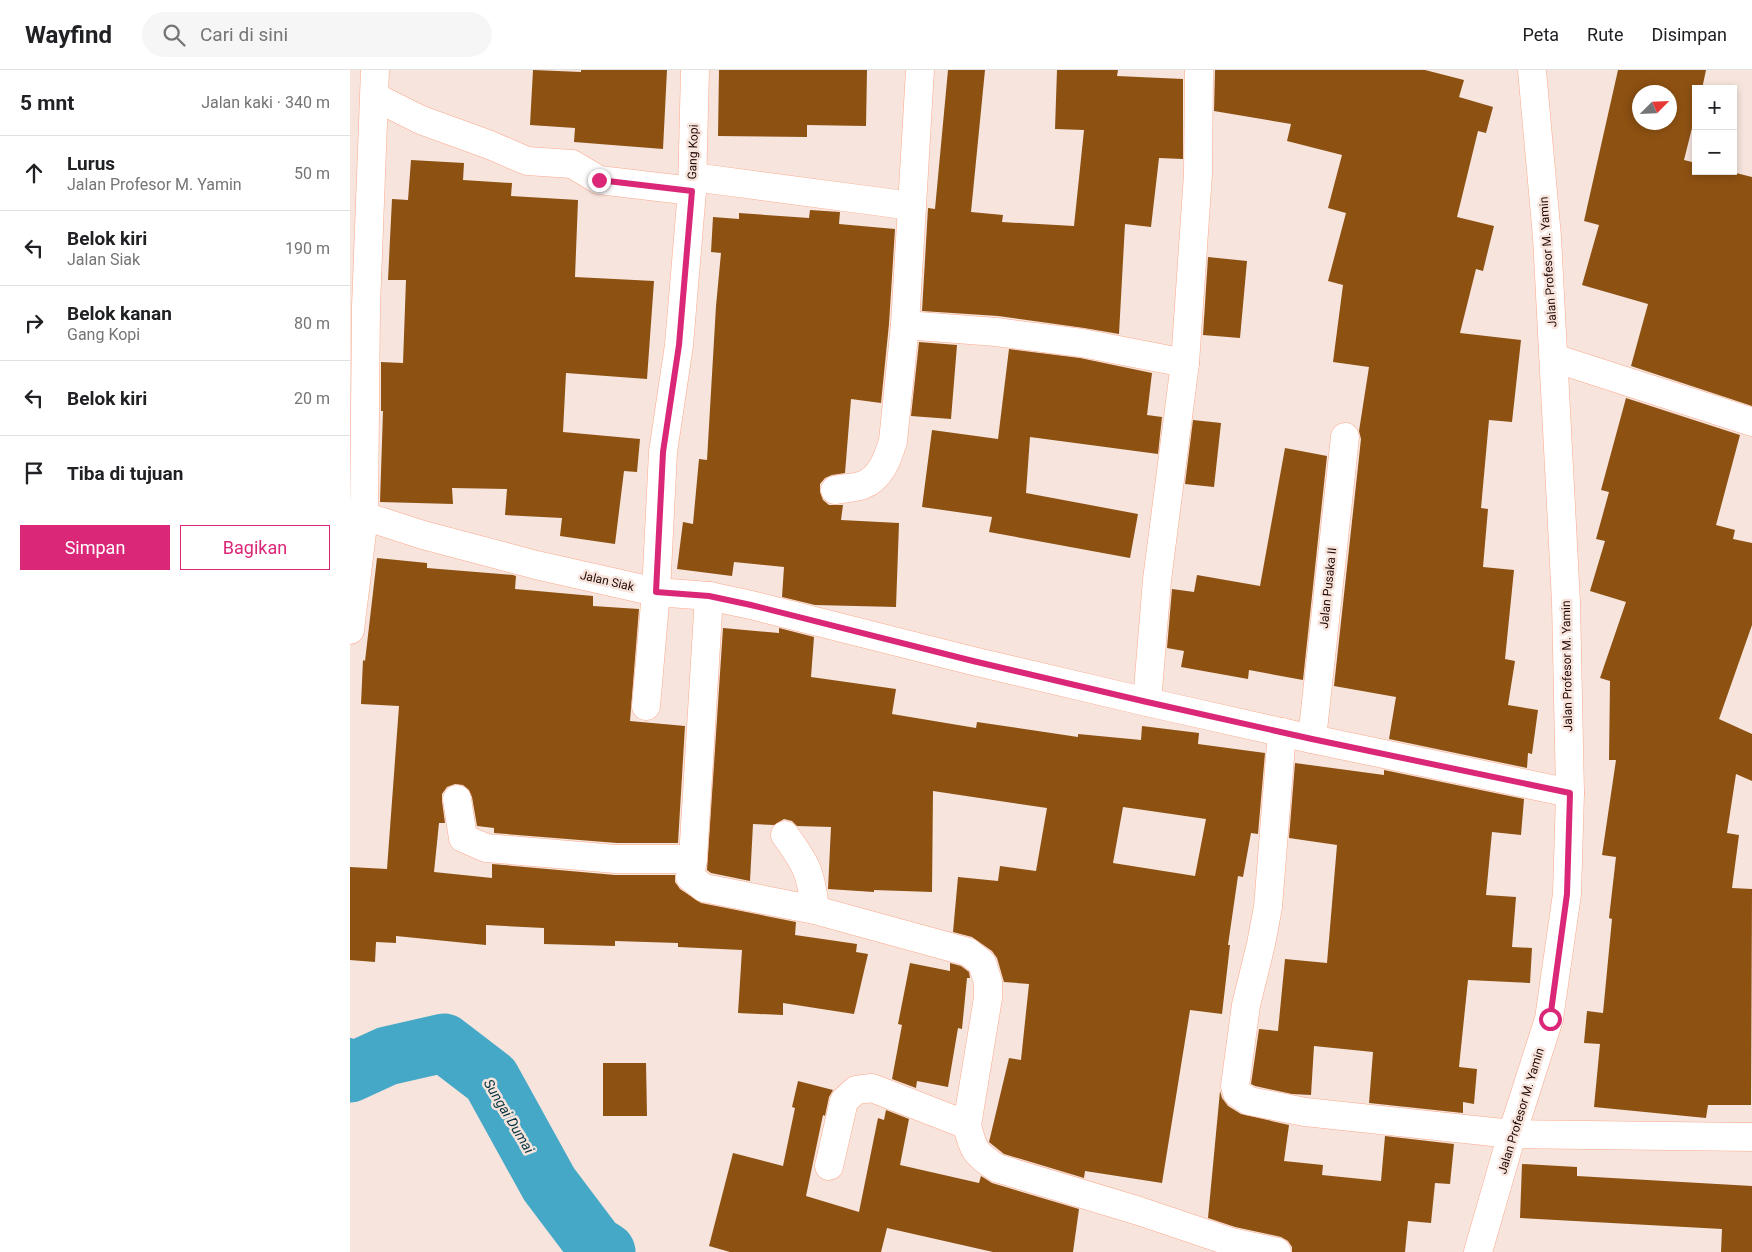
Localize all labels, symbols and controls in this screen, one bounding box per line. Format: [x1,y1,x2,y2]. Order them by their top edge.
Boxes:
search box [142,12,492,57]
text: Wayfind [25,21,112,49]
icon: search [160,21,188,49]
text: Cari di sini [200,23,288,46]
text: Peta [1523,24,1559,45]
text: Rute [1587,24,1624,45]
text: Disimpan [1652,24,1727,45]
north arrow [1632,85,1677,130]
map controls [1692,85,1737,175]
button: + [1692,85,1737,130]
text: 5 mnt [20,91,74,115]
text: Jalan kaki · 340 m [201,93,330,112]
street label: Gang Kopi [685,124,701,180]
button: − [1692,130,1737,175]
text: Lurus [67,152,115,175]
icon: ahead [20,159,48,187]
text: 50 m [294,164,330,183]
route end [588,169,611,192]
text: Jalan Profesor M. Yamin [67,175,242,194]
street label: Jalan Profesor M. Yamin [1536,196,1560,328]
text: Belok kiri [67,227,147,250]
icon: left [20,234,48,262]
text: 190 m [285,239,330,258]
text: Jalan Siak [67,250,140,269]
text: Belok kanan [67,302,172,325]
icon: right [20,309,48,337]
text: 80 m [294,314,330,333]
text: Gang Kopi [67,325,140,344]
icon: left [20,384,48,412]
text: Belok kiri [67,387,147,410]
text: 20 m [294,389,330,408]
icon: arrive [20,459,48,487]
text: Tiba di tujuan [67,462,183,485]
button: Simpan [20,525,170,570]
button: Bagikan [180,525,330,570]
street label: Jalan Pusaka II [1317,547,1339,629]
street label: Jalan Siak [579,568,636,594]
street label: Jalan Profesor M. Yamin [1559,600,1575,732]
route start [1539,1008,1562,1031]
street label: Jalan Profesor M. Yamin [1495,1046,1547,1176]
water label: Sungai Dumai [481,1076,538,1157]

